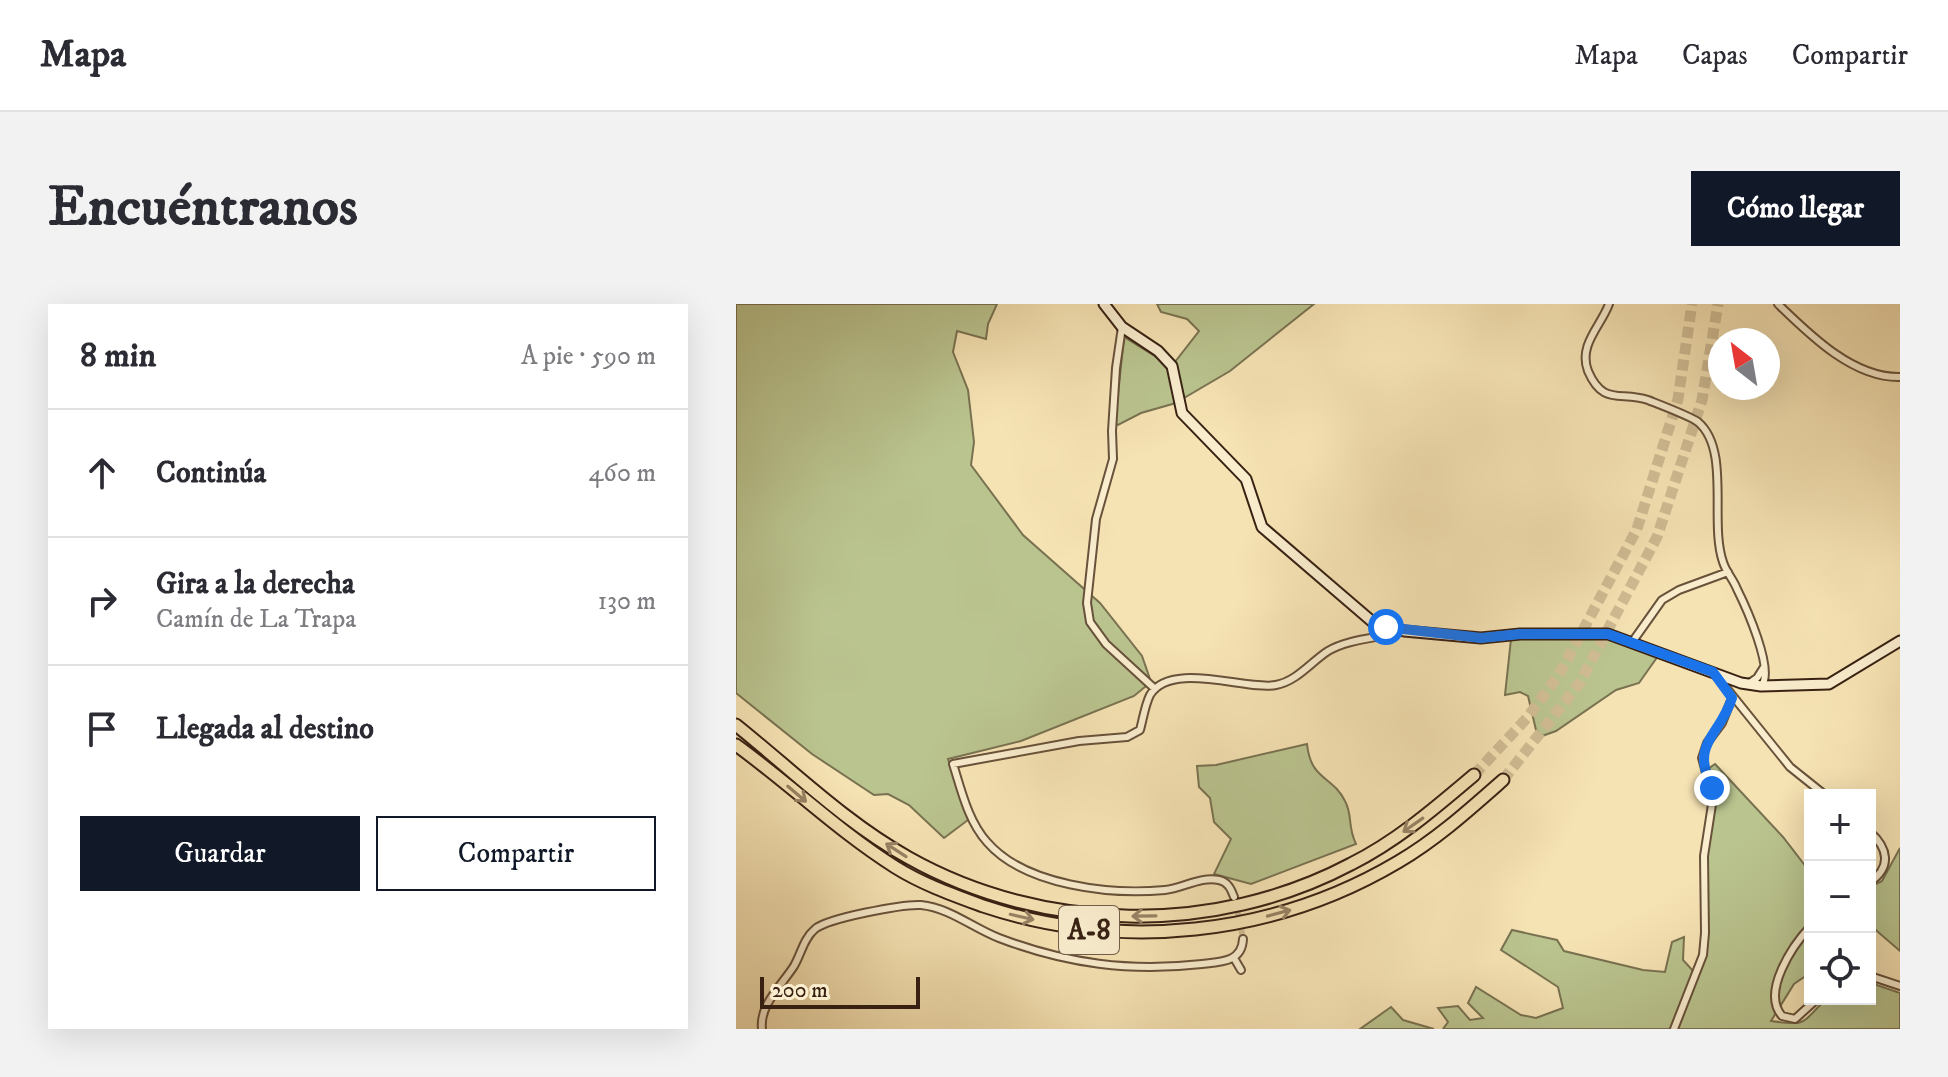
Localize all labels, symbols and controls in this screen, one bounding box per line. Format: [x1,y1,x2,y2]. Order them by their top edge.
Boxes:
text: Mapa [40,31,126,79]
text: Mapa [1574,38,1638,73]
text: Capas [1682,38,1748,73]
text: Compartir [1792,38,1908,73]
button: Cómo llegar [1691,171,1900,246]
text: Encuéntranos [48,173,358,243]
north arrow [1708,328,1780,400]
text: 8 min [80,335,156,377]
text: A pie · 590 m [521,340,656,373]
icon: ahead [80,451,124,495]
text: Continúa [156,455,266,492]
text: 460 m [588,457,656,490]
text: Gira a la derecha [156,566,355,603]
icon: right [80,579,124,623]
text: 130 m [598,585,656,618]
text: Camín de La Trapa [156,603,356,636]
route start [1368,609,1404,645]
icon: arrive [80,707,124,751]
text: Llegada al destino [156,711,374,748]
route end [1694,770,1730,806]
one-way arrow [786,785,807,803]
map controls [1804,789,1876,1005]
button: + [1804,789,1876,861]
button: Guardar [80,816,360,891]
button: Compartir [376,816,656,891]
one-way arrow [1403,817,1425,833]
one-way arrow [885,842,908,858]
button: − [1804,861,1876,933]
one-way arrow [1266,904,1291,919]
road number: A-8 [1059,906,1119,954]
one-way arrow [1131,909,1158,924]
one-way arrow [1009,911,1035,926]
button: locate [1804,933,1876,1005]
scale bar [760,973,920,1009]
text: 200 m [772,977,828,1004]

